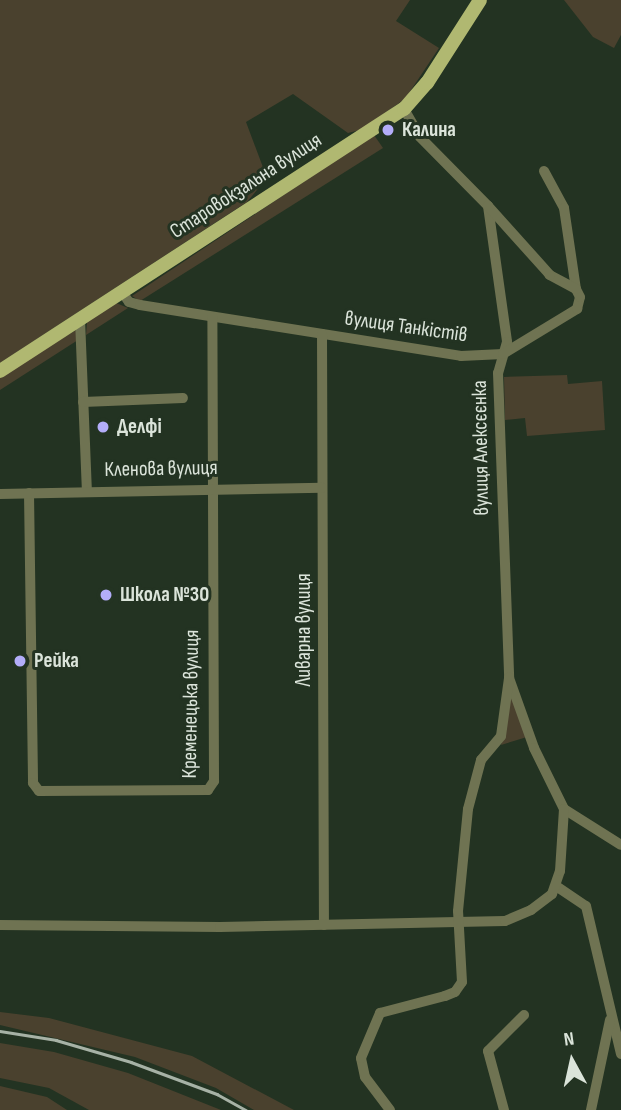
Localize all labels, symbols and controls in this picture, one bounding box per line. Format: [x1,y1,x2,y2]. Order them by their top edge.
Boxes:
place label: Калина [402,117,456,143]
marker: Калина [380,122,396,138]
street label: Старовокзальна вулиця [166,128,326,244]
street label: вулиця Танкістів [343,306,469,348]
street label: вулиця Алексєєнка [467,380,495,516]
place label: Делфі [117,414,162,440]
marker: Делфі [95,419,111,435]
street label: Кленова вулиця [104,455,218,483]
street label: Ливарна вулиця [291,573,317,687]
place label: Школа №30 [120,582,209,608]
marker: Школа №30 [98,587,114,603]
street label: Кременецька вулиця [177,629,205,779]
place label: Рейка [34,648,79,674]
marker: Рейка [12,653,28,669]
north arrow [537,1026,607,1096]
text: N [562,1028,576,1052]

